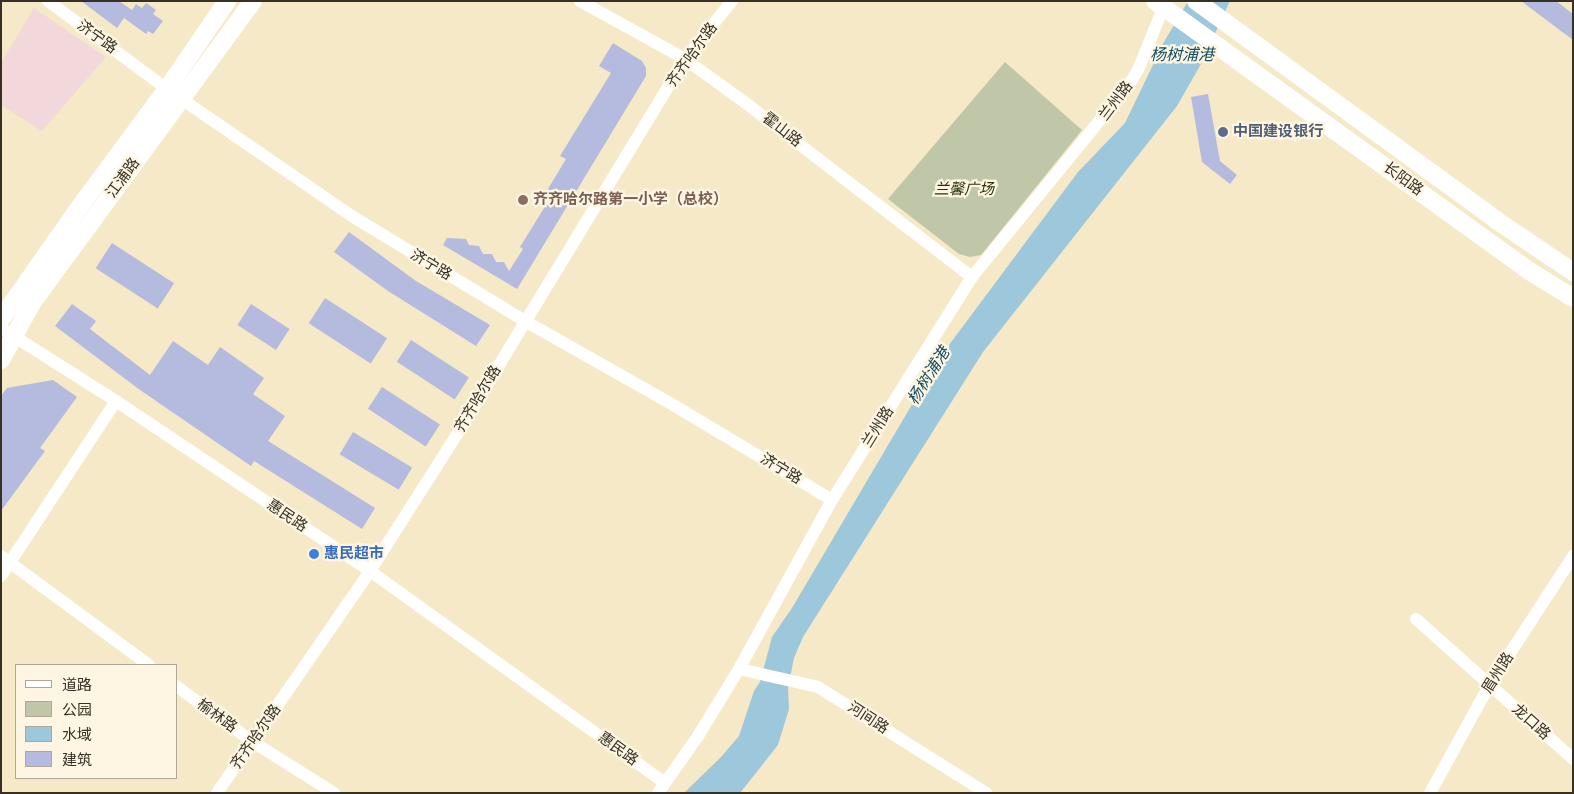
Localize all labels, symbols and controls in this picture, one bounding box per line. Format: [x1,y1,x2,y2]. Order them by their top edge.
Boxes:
street label: 济宁路 [74,16,120,58]
street label: 齐齐哈尔路 [663,19,721,91]
water label: 杨树浦港 [1150,45,1214,65]
street label: 兰州路 [1095,78,1137,124]
street label: 霍山路 [759,109,805,151]
place label: 中国建设银行 [1233,123,1323,141]
marker: 中国建设银行 [1217,126,1229,138]
street label: 江浦路 [102,155,144,201]
street label: 长阳路 [1380,158,1426,200]
park label: 兰馨广场 [934,181,994,199]
place label: 齐齐哈尔路第一小学（总校） [533,191,728,209]
marker: 齐齐哈尔路第一小学（总校） [517,194,529,206]
street label: 济宁路 [407,246,455,284]
water label: 杨树浦港 [904,344,954,408]
street label: 齐齐哈尔路 [451,362,505,436]
street label: 兰州路 [858,403,898,451]
street label: 济宁路 [757,450,805,488]
street label: 惠民路 [263,496,311,536]
place label: 惠民超市 [324,545,384,563]
marker: 惠民超市 [308,548,320,560]
street label: 眉州路 [1478,649,1518,697]
legend [15,664,178,779]
text: 道路 [62,676,92,694]
street label: 榆林路 [194,695,240,737]
street label: 河间路 [844,698,892,738]
street label: 龙口路 [1508,700,1554,744]
text: 公园 [62,701,92,719]
street label: 齐齐哈尔路 [227,701,285,773]
text: 水域 [62,726,92,744]
street label: 惠民路 [595,728,641,770]
text: 建筑 [62,751,92,769]

